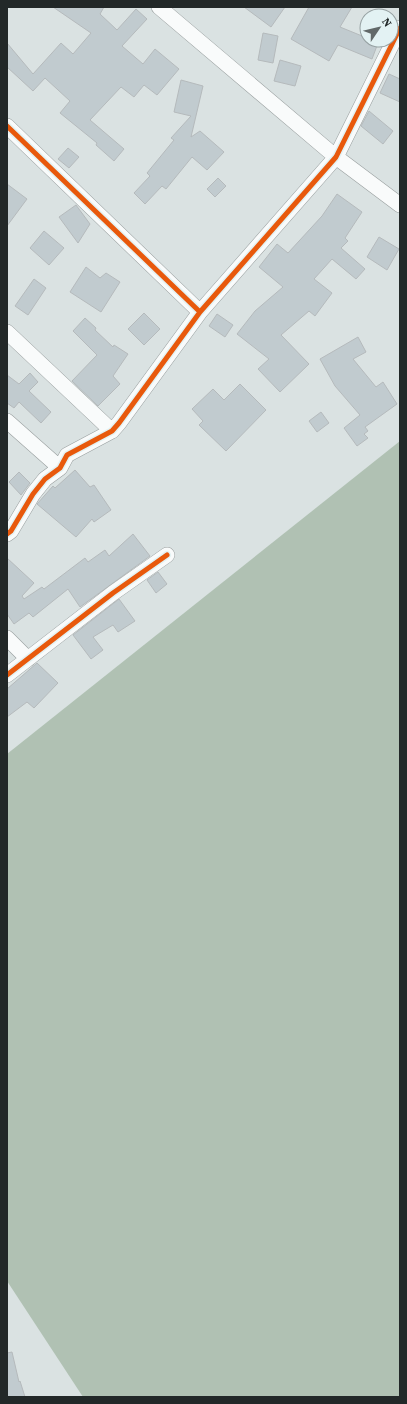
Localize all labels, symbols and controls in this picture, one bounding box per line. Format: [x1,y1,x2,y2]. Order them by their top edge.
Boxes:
north arrow [359,8,399,48]
text: N [378,15,395,30]

